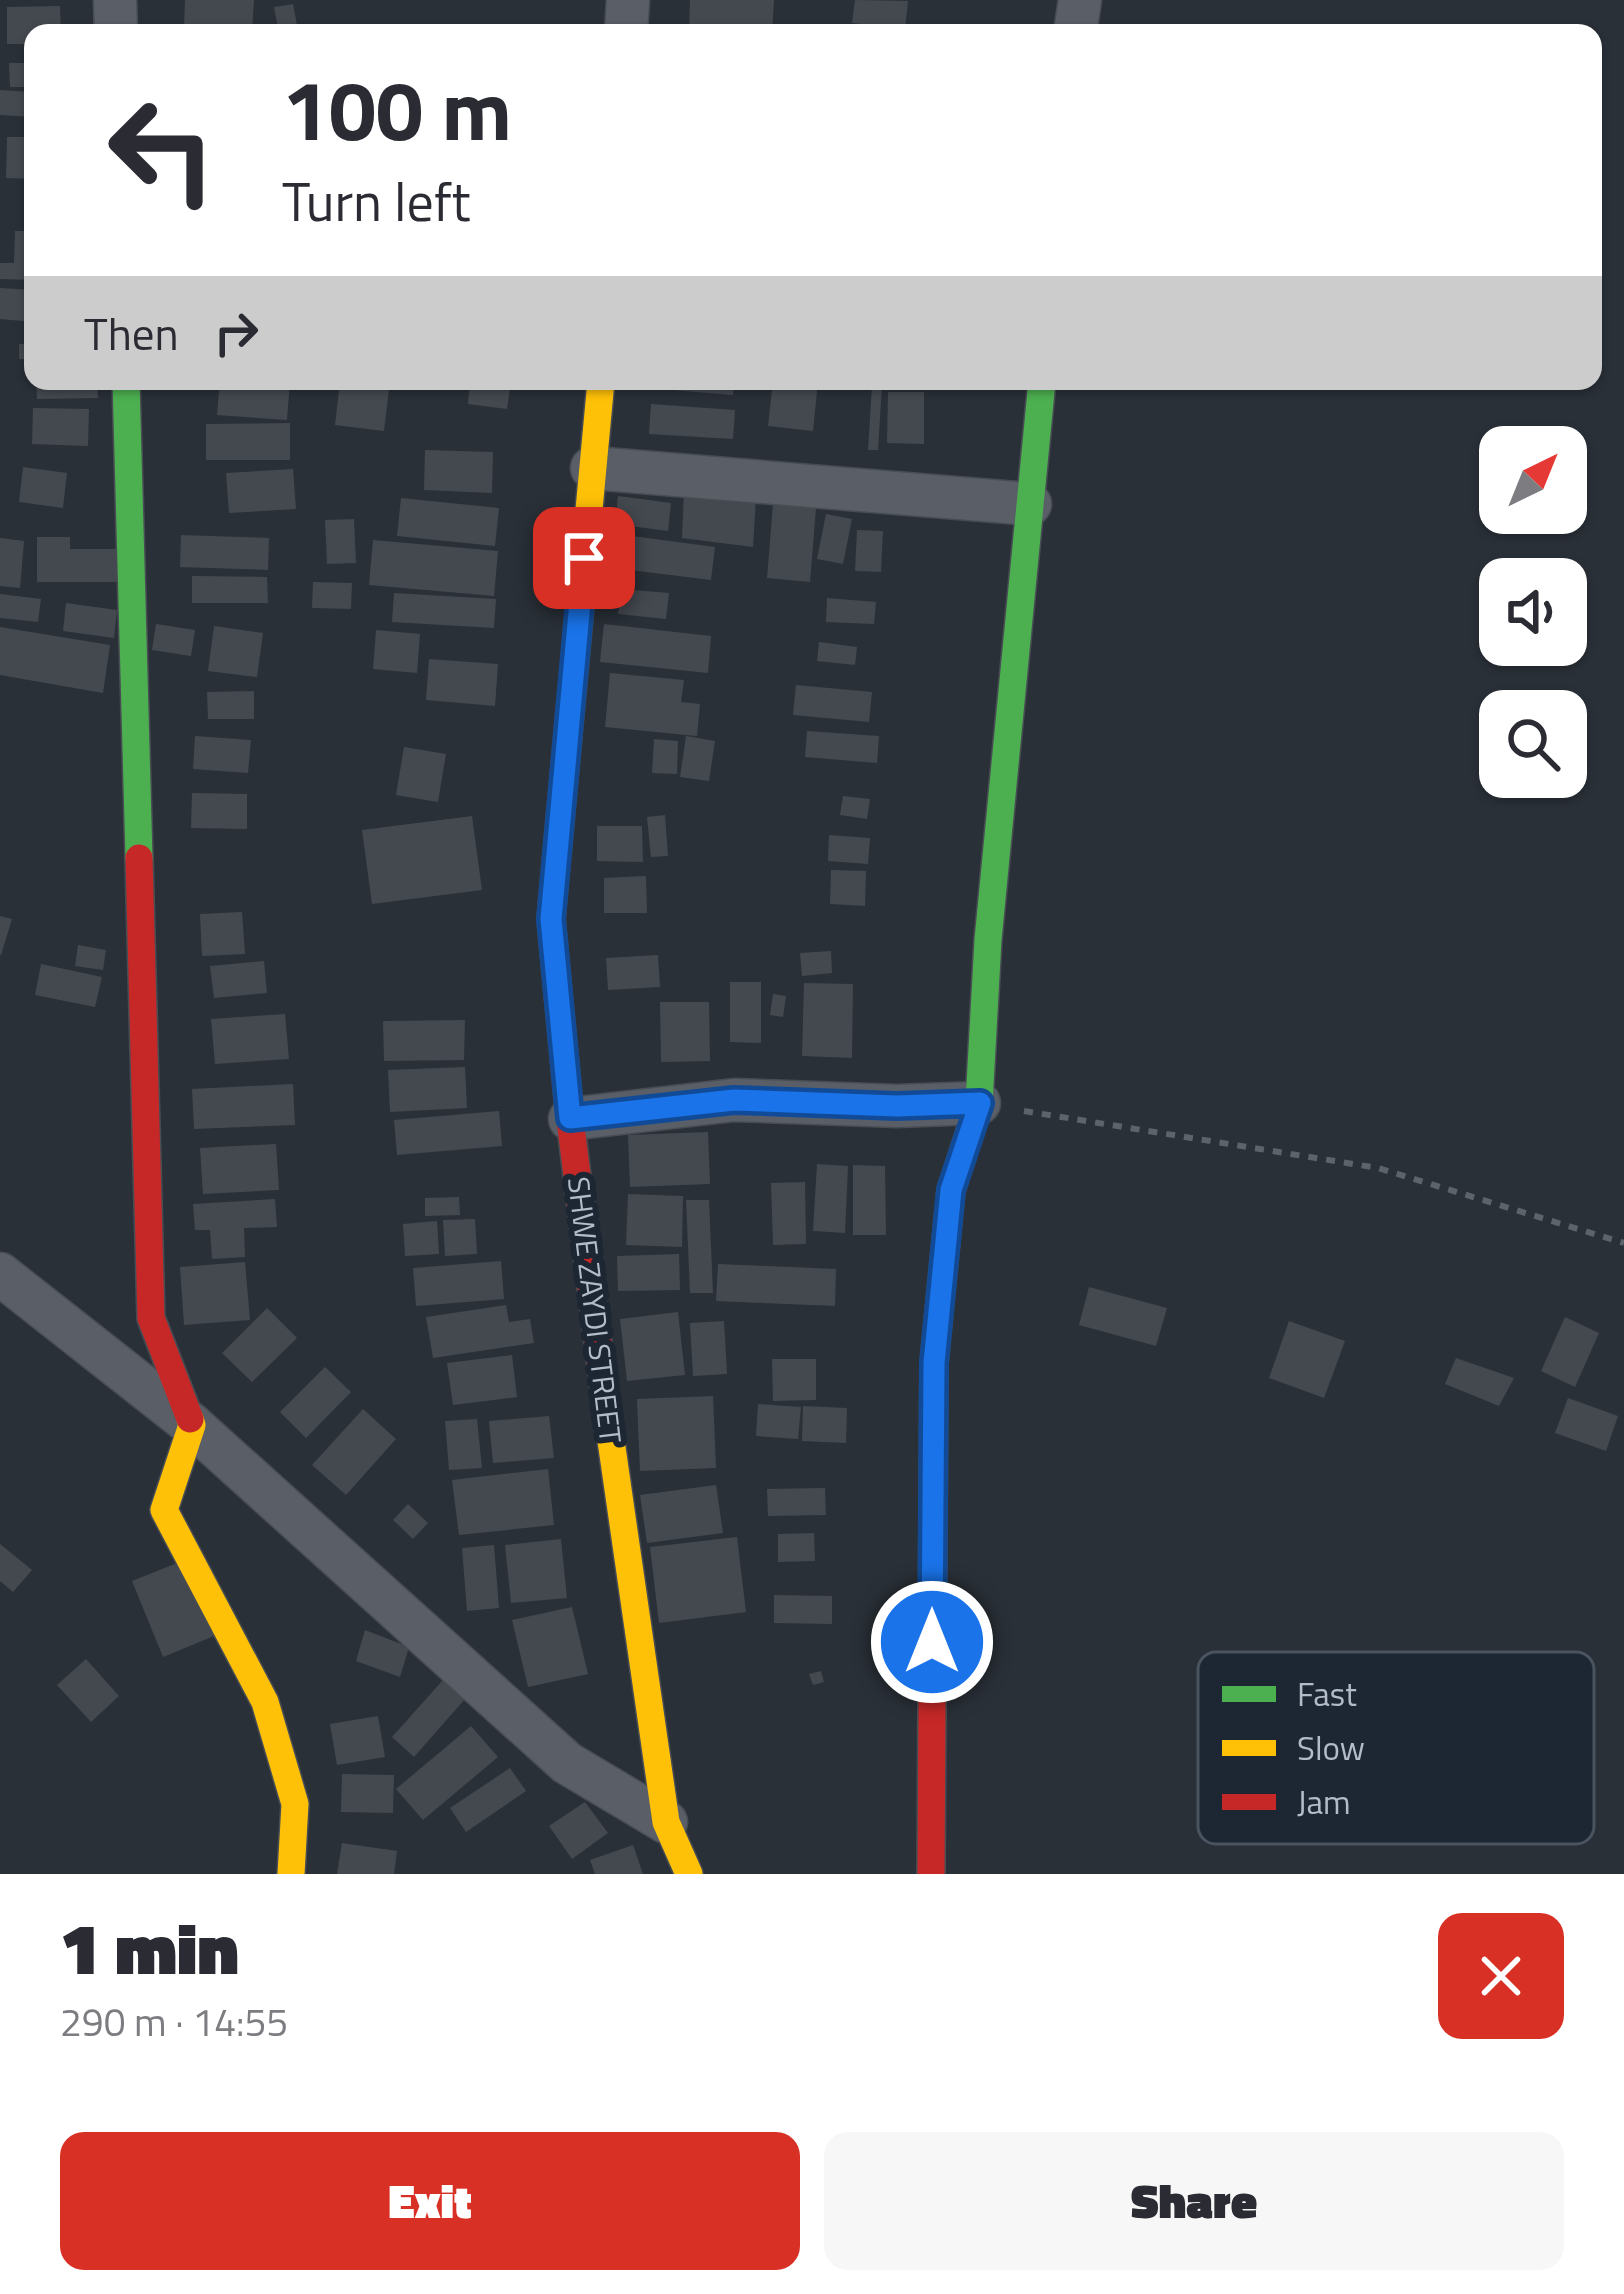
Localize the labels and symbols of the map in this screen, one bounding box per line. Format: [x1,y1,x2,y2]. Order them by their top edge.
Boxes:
north arrow [1479,426,1587,534]
pin [533,507,635,609]
street label: SHWE ZAYDI STREET [556,1174,634,1446]
position arrow [869,1579,995,1705]
legend [1198,1652,1594,1844]
text: Fast [1297,1669,1357,1719]
text: Slow [1297,1723,1365,1773]
text: Jam [1297,1777,1351,1827]

